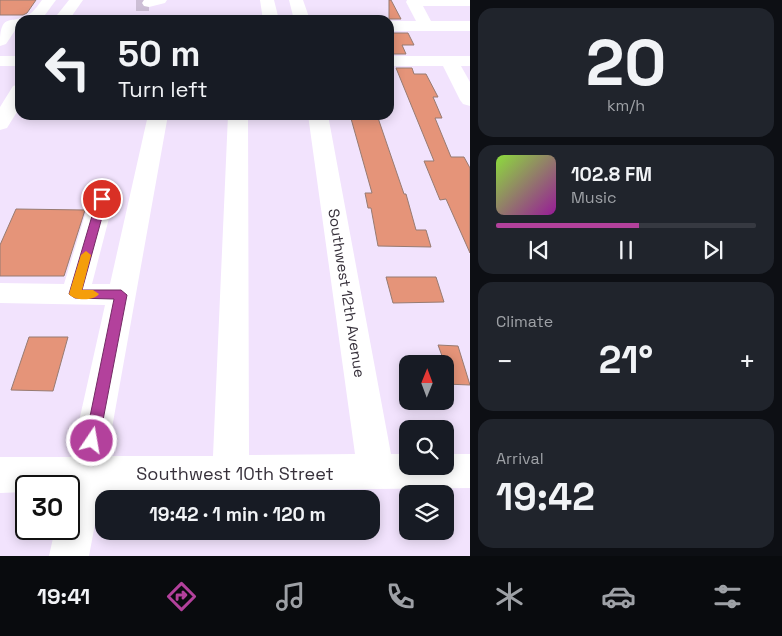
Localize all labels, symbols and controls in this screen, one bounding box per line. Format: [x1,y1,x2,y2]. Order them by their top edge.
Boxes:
text: 20 [586,21,666,104]
text: 50 m [118,32,200,76]
icon: left [35,35,100,100]
text: Turn left [118,75,208,103]
text: km/h [607,95,645,116]
text: 102.8 FM [571,162,652,187]
pin [81,178,123,220]
icon: arrive [88,185,116,213]
text: Music [571,187,617,208]
street label: Southwest 12th Avenue [324,207,370,379]
icon: previous [525,236,553,264]
icon: pause [612,236,640,264]
icon: next [699,236,727,264]
text: Climate [496,311,553,332]
text: 21° [599,336,653,384]
text: − [496,343,513,379]
text: + [739,343,756,379]
north arrow [399,355,454,410]
map controls [399,355,454,540]
position arrow [65,414,117,466]
button: search [399,420,454,475]
text: Arrival [496,448,544,469]
street label: Southwest 10th Street [136,462,334,485]
text: 19:42 [496,473,595,521]
speed limit sign: 30 [15,475,80,540]
button: layers [399,485,454,540]
text: 19:42 · 1 min · 120 m [149,502,326,527]
icon: directions [164,579,199,614]
icon: music [273,579,308,614]
icon: phone [383,579,418,614]
icon: climate [492,579,527,614]
icon: car [601,579,636,614]
icon: filters [710,579,745,614]
text: 19:41 [37,582,90,610]

